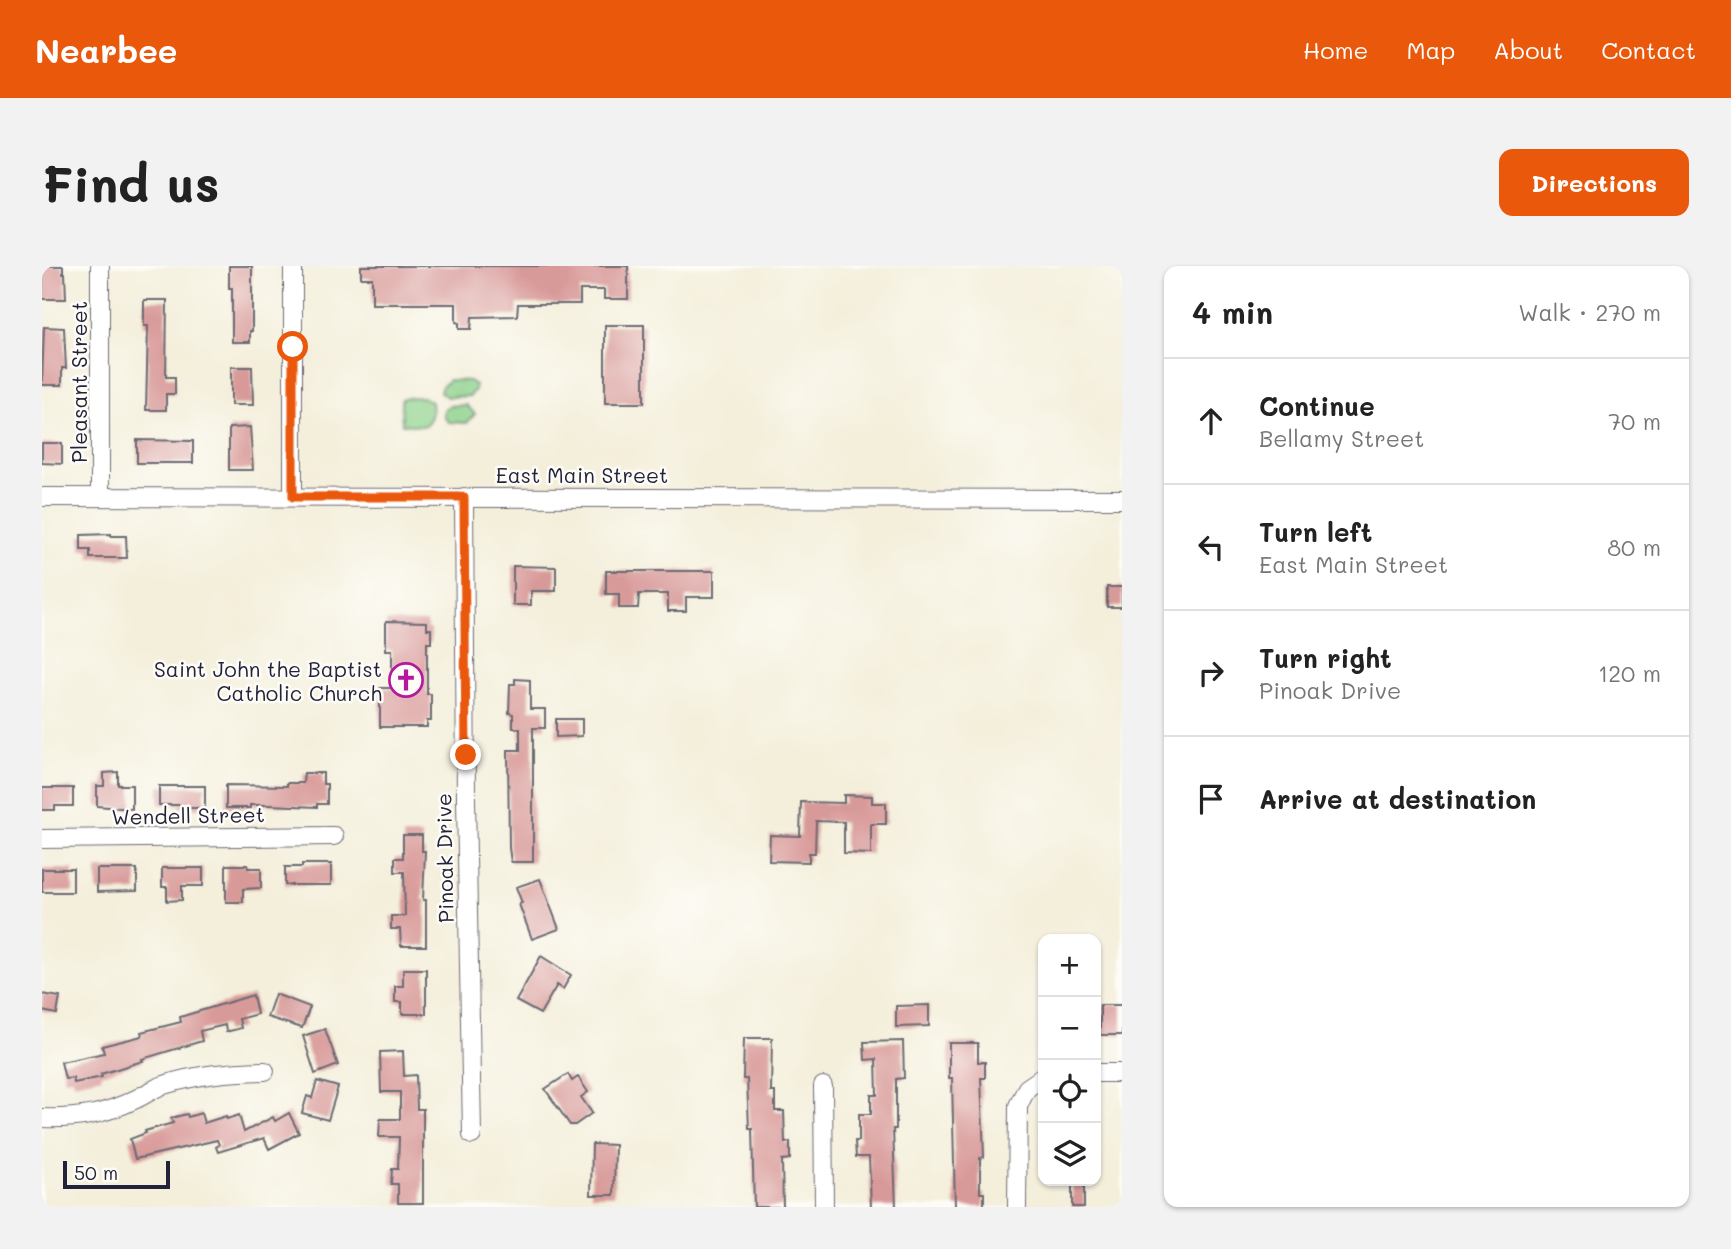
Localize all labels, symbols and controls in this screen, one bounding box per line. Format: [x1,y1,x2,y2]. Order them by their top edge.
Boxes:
text: Nearbee [35,28,178,71]
text: Home [1303,34,1368,65]
text: Map [1406,34,1455,65]
text: About [1493,34,1563,65]
text: Contact [1601,34,1696,65]
button: Directions [1499,149,1689,216]
text: Find us [42,151,220,214]
text: 4 min [1192,292,1273,332]
text: Walk · 270 m [1518,297,1661,327]
street label: Pleasant Street [65,301,92,463]
route start [277,331,308,362]
text: Continue [1259,389,1375,423]
icon: ahead [1192,402,1230,440]
text: 70 m [1608,406,1661,436]
text: Bellamy Street [1259,423,1424,453]
street label: East Main Street [496,461,668,488]
text: Turn left [1259,515,1372,549]
icon: left [1192,528,1230,566]
text: 80 m [1607,532,1661,562]
text: East Main Street [1259,549,1448,579]
text: Turn right [1259,641,1392,675]
icon: right [1192,654,1230,692]
place label: Saint John the Baptist Catholic Church [154,655,382,706]
text: 120 m [1598,658,1661,688]
church icon: Saint John the Baptist Catholic Church [387,661,425,699]
text: Pinoak Drive [1259,675,1401,705]
route end [450,739,481,770]
icon: arrive [1192,780,1230,818]
text: Arrive at destination [1259,782,1536,816]
street label: Pinoak Drive [429,793,459,923]
street label: Wendell Street [111,800,265,830]
map controls [1038,934,1101,1186]
button: + [1038,934,1101,997]
button: − [1038,997,1101,1060]
button: locate [1038,1060,1101,1123]
button: layers [1038,1123,1101,1186]
scale bar [63,1158,170,1190]
text: 50 m [74,1160,118,1185]

